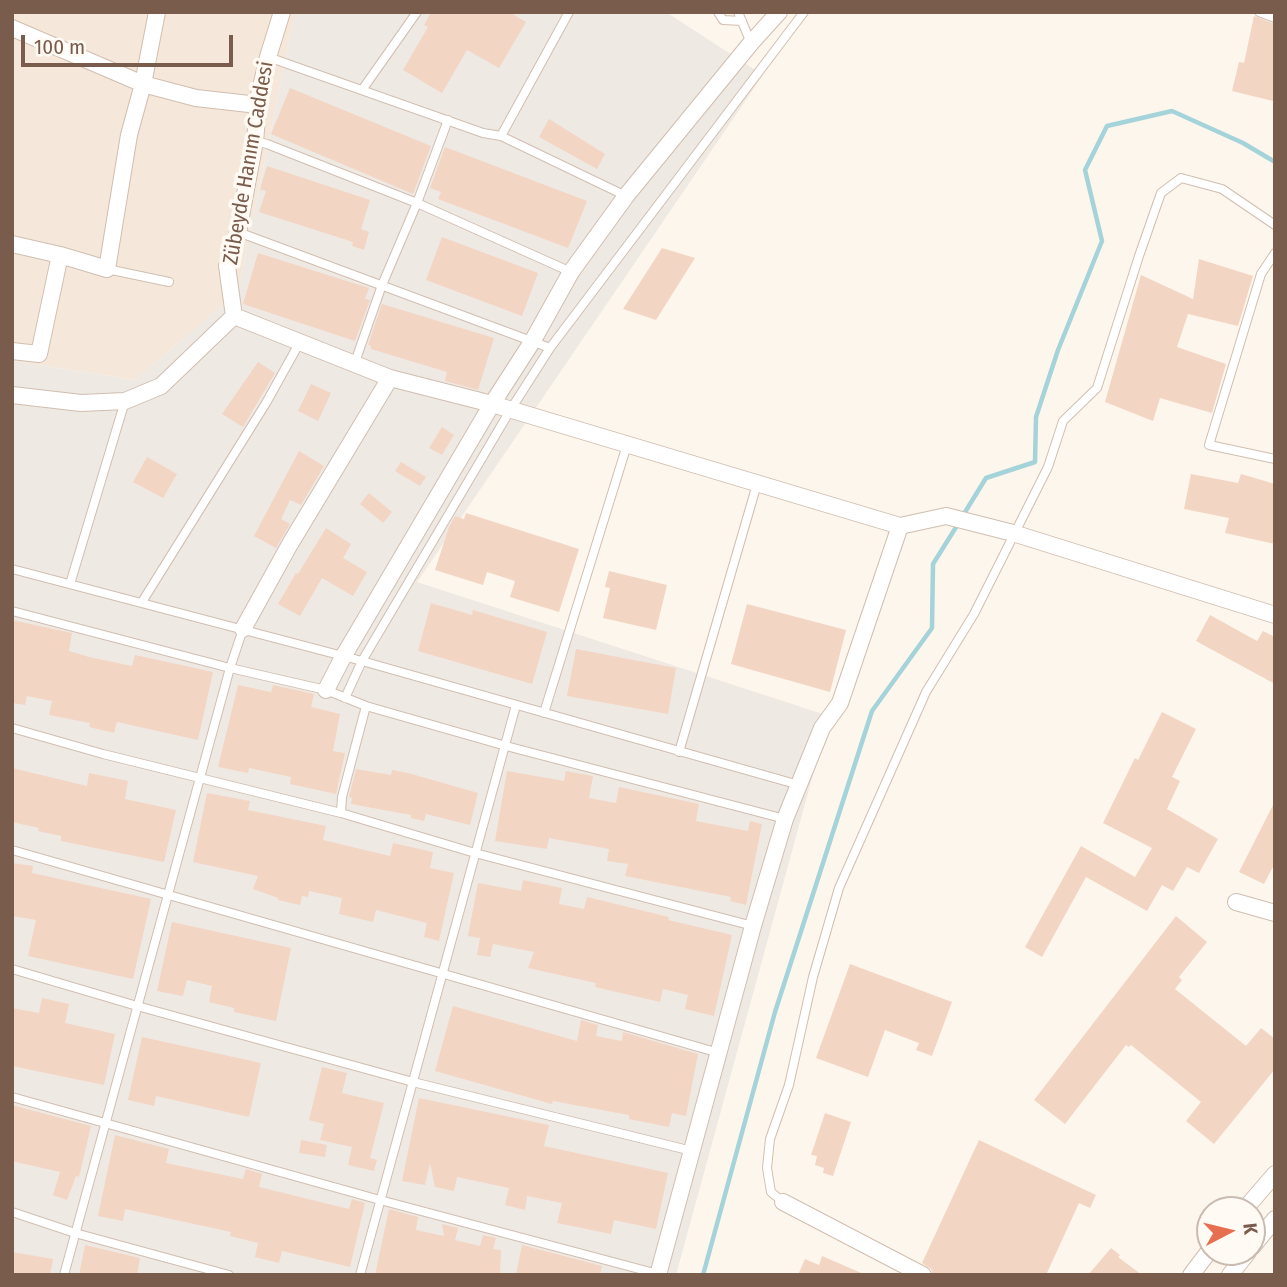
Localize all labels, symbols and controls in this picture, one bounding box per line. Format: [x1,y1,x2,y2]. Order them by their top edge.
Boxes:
scale bar [24,21,236,65]
text: 100 m [34,34,85,60]
street label: Zübeyde Hanım Caddesi [219,59,279,267]
north arrow [1196,1196,1266,1266]
text: K [1238,1222,1262,1235]

